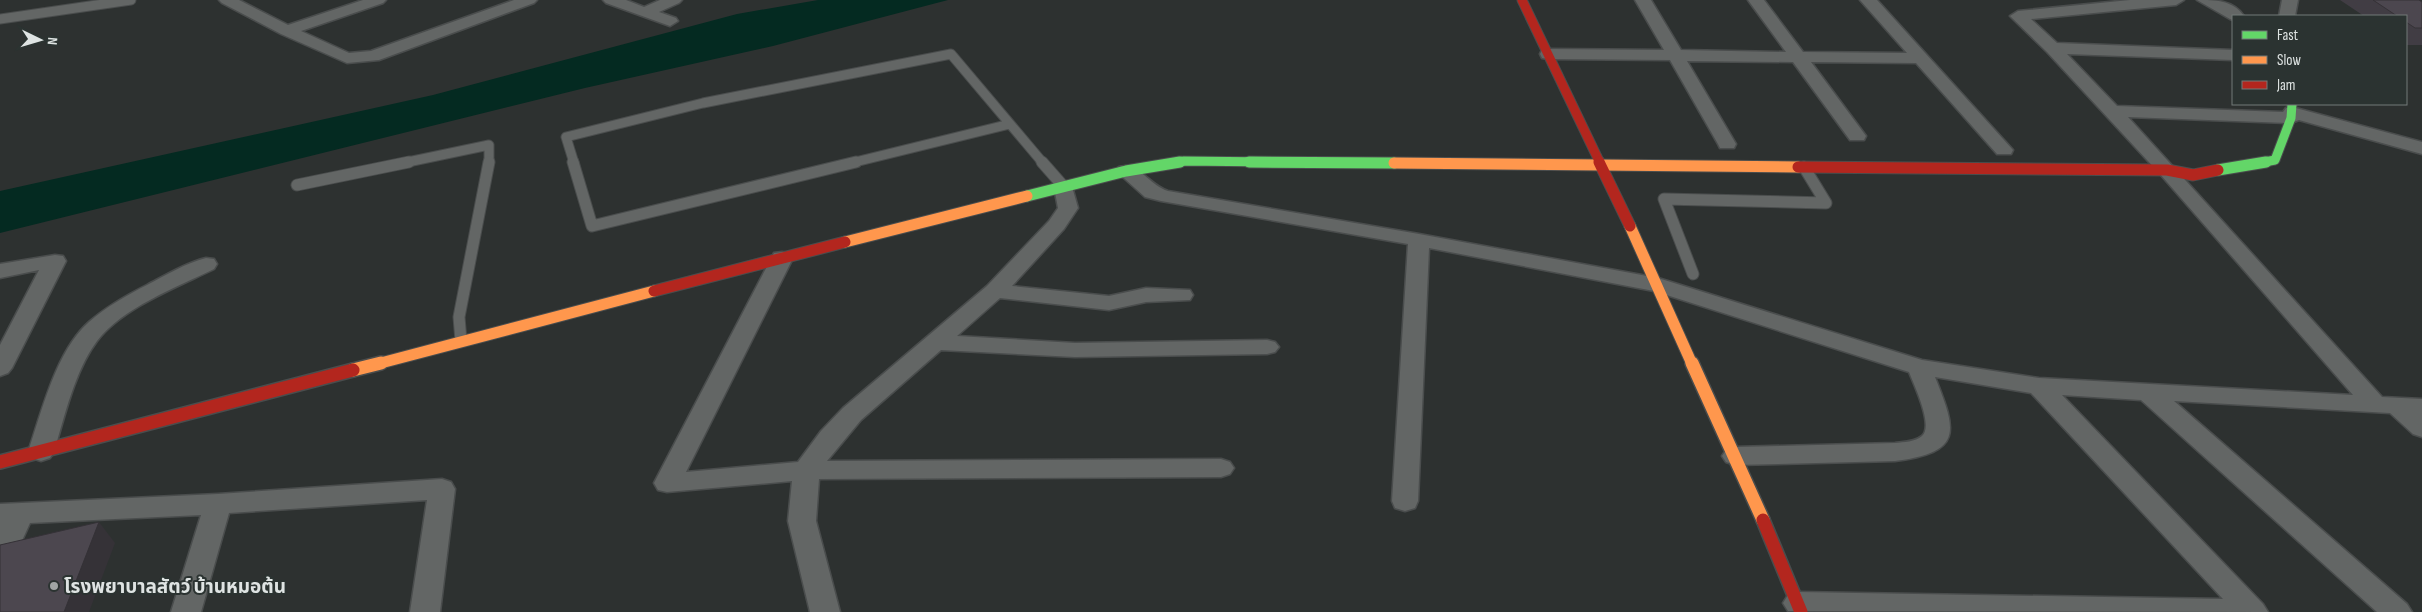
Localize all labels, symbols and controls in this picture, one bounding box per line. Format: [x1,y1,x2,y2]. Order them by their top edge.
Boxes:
north arrow [15,15,65,65]
legend [2232,15,2407,105]
text: Fast [2277,26,2299,45]
text: N [44,37,61,46]
text: Slow [2277,51,2301,70]
text: Jam [2276,76,2295,95]
place label: โรงพยาบาลสัตว์ บ้านหมอต้น [64,576,286,599]
marker: โรงพยาบาลสัตว์ บ้านหมอต้น [48,580,60,592]

